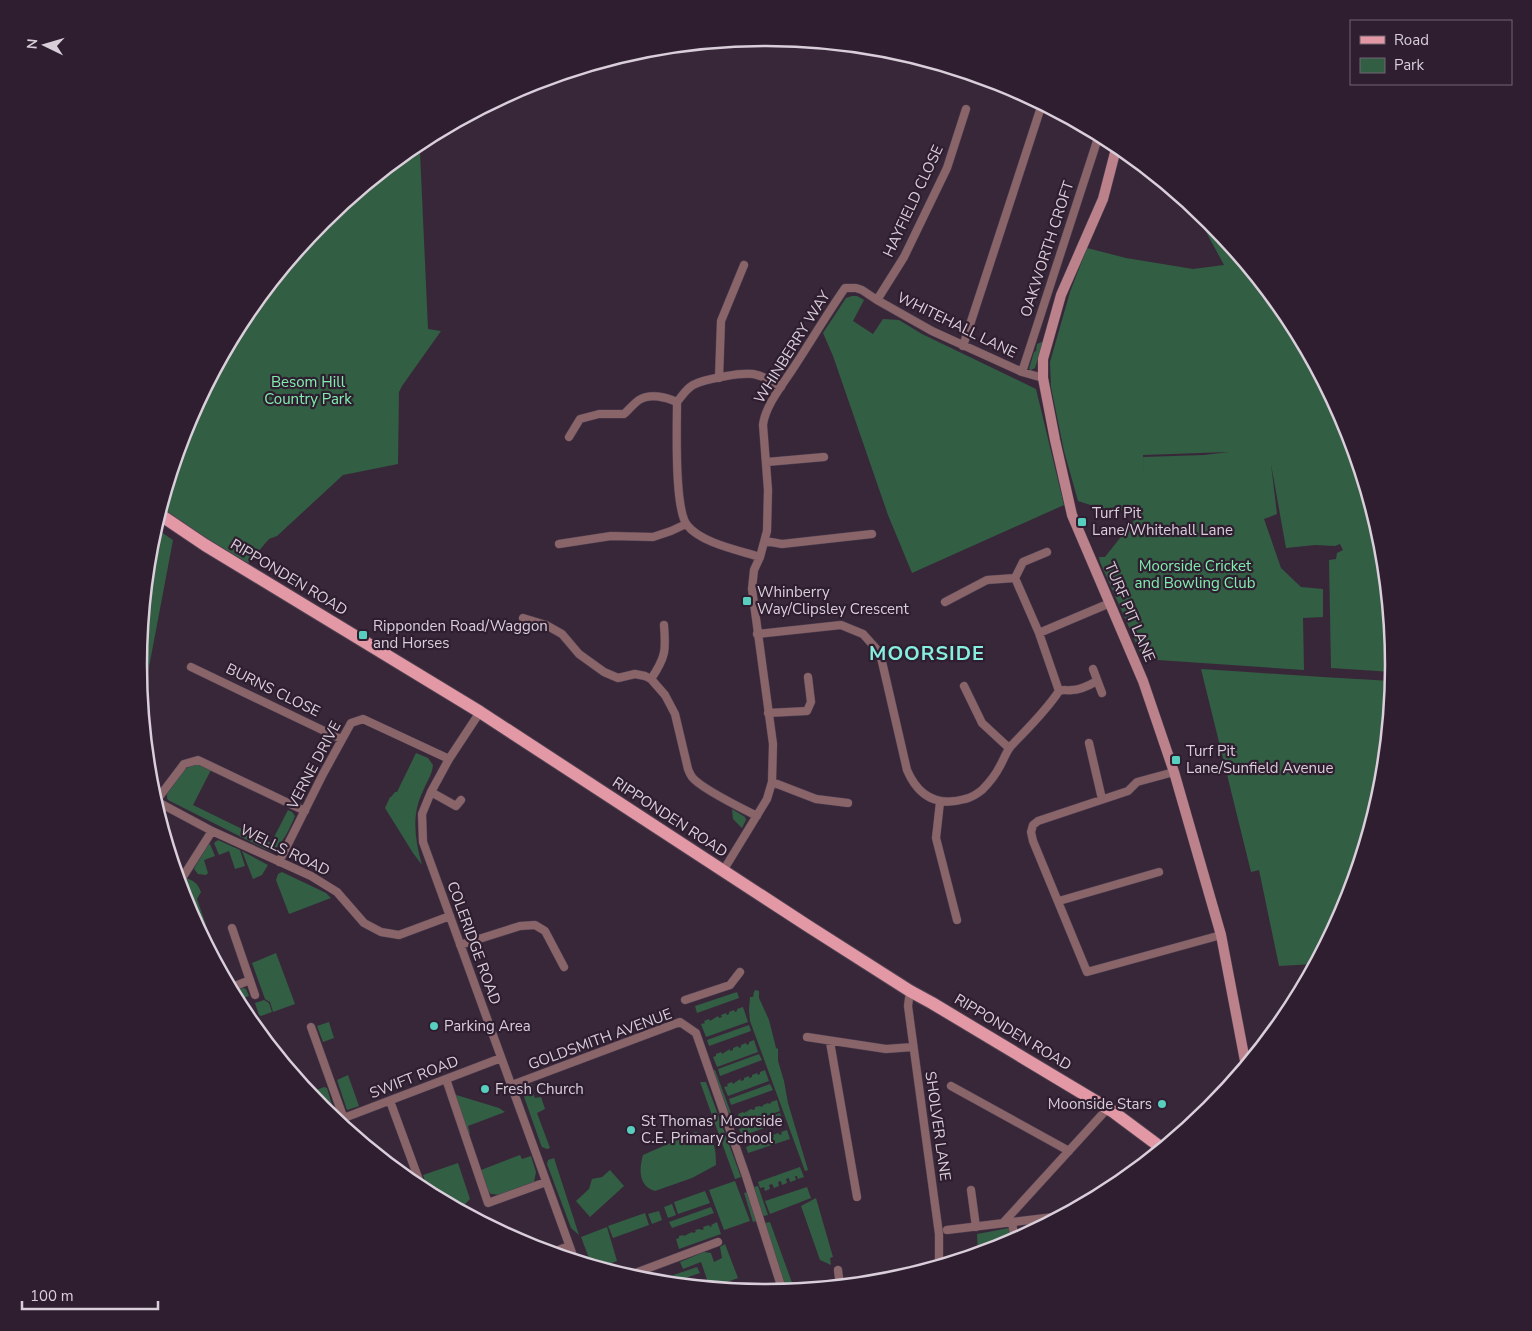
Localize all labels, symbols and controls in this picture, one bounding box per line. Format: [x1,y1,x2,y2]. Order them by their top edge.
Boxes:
north arrow [20,20,70,70]
legend [1350,20,1512,85]
text: Road [1394,30,1429,50]
text: N [23,38,42,50]
text: Park [1394,55,1424,75]
street label: HAYFIELD CLOSE [878,142,948,260]
street label: OAKWORTH CROFT [1016,178,1078,320]
street label: WHINBERRY WAY [749,286,835,407]
street label: WHITEHALL LANE [894,287,1020,363]
park label: Besom Hill Country Park [264,372,352,409]
place label: Turf Pit Lane/Whitehall Lane [1092,503,1233,540]
marker: Turf Pit Lane/Whitehall Lane [1076,516,1088,528]
street label: RIPPONDEN ROAD [227,534,351,620]
park label: Moorside Cricket and Bowling Club [1135,556,1256,593]
street label: TURF PIT LANE [1100,559,1160,665]
place label: Whinberry Way/Clipsley Crescent [757,582,910,619]
marker: Whinberry Way/Clipsley Crescent [741,595,753,607]
place label: Ripponden Road/Waggon and Horses [373,616,548,653]
marker: Ripponden Road/Waggon and Horses [357,629,369,641]
district label: MOORSIDE [869,640,985,667]
street label: BURNS CLOSE [223,659,323,721]
street label: VERNE DRIVE [282,718,346,813]
place label: Turf Pit Lane/Sunfield Avenue [1186,741,1333,778]
marker: Turf Pit Lane/Sunfield Avenue [1170,754,1182,766]
street label: RIPPONDEN ROAD [609,772,731,862]
street label: WELLS ROAD [237,820,333,880]
street label: COLERIDGE ROAD [442,878,506,1008]
street label: RIPPONDEN ROAD [951,989,1075,1075]
street label: GOLDSMITH AVENUE [525,1004,675,1074]
place label: Parking Area [444,1016,531,1036]
marker: Parking Area [428,1020,440,1032]
street label: SWIFT ROAD [367,1051,461,1103]
street label: SHOLVER LANE [920,1070,956,1182]
place label: Fresh Church [495,1079,584,1099]
marker: Fresh Church [479,1083,491,1095]
place label: Moonside Stars [1048,1094,1152,1114]
marker: Moonside Stars [1156,1098,1168,1110]
place label: St Thomas' Moorside C.E. Primary School [641,1111,783,1148]
marker: St Thomas' Moorside C.E. Primary School [625,1124,637,1136]
scale bar [22,1278,159,1310]
text: 100 m [30,1286,74,1306]

